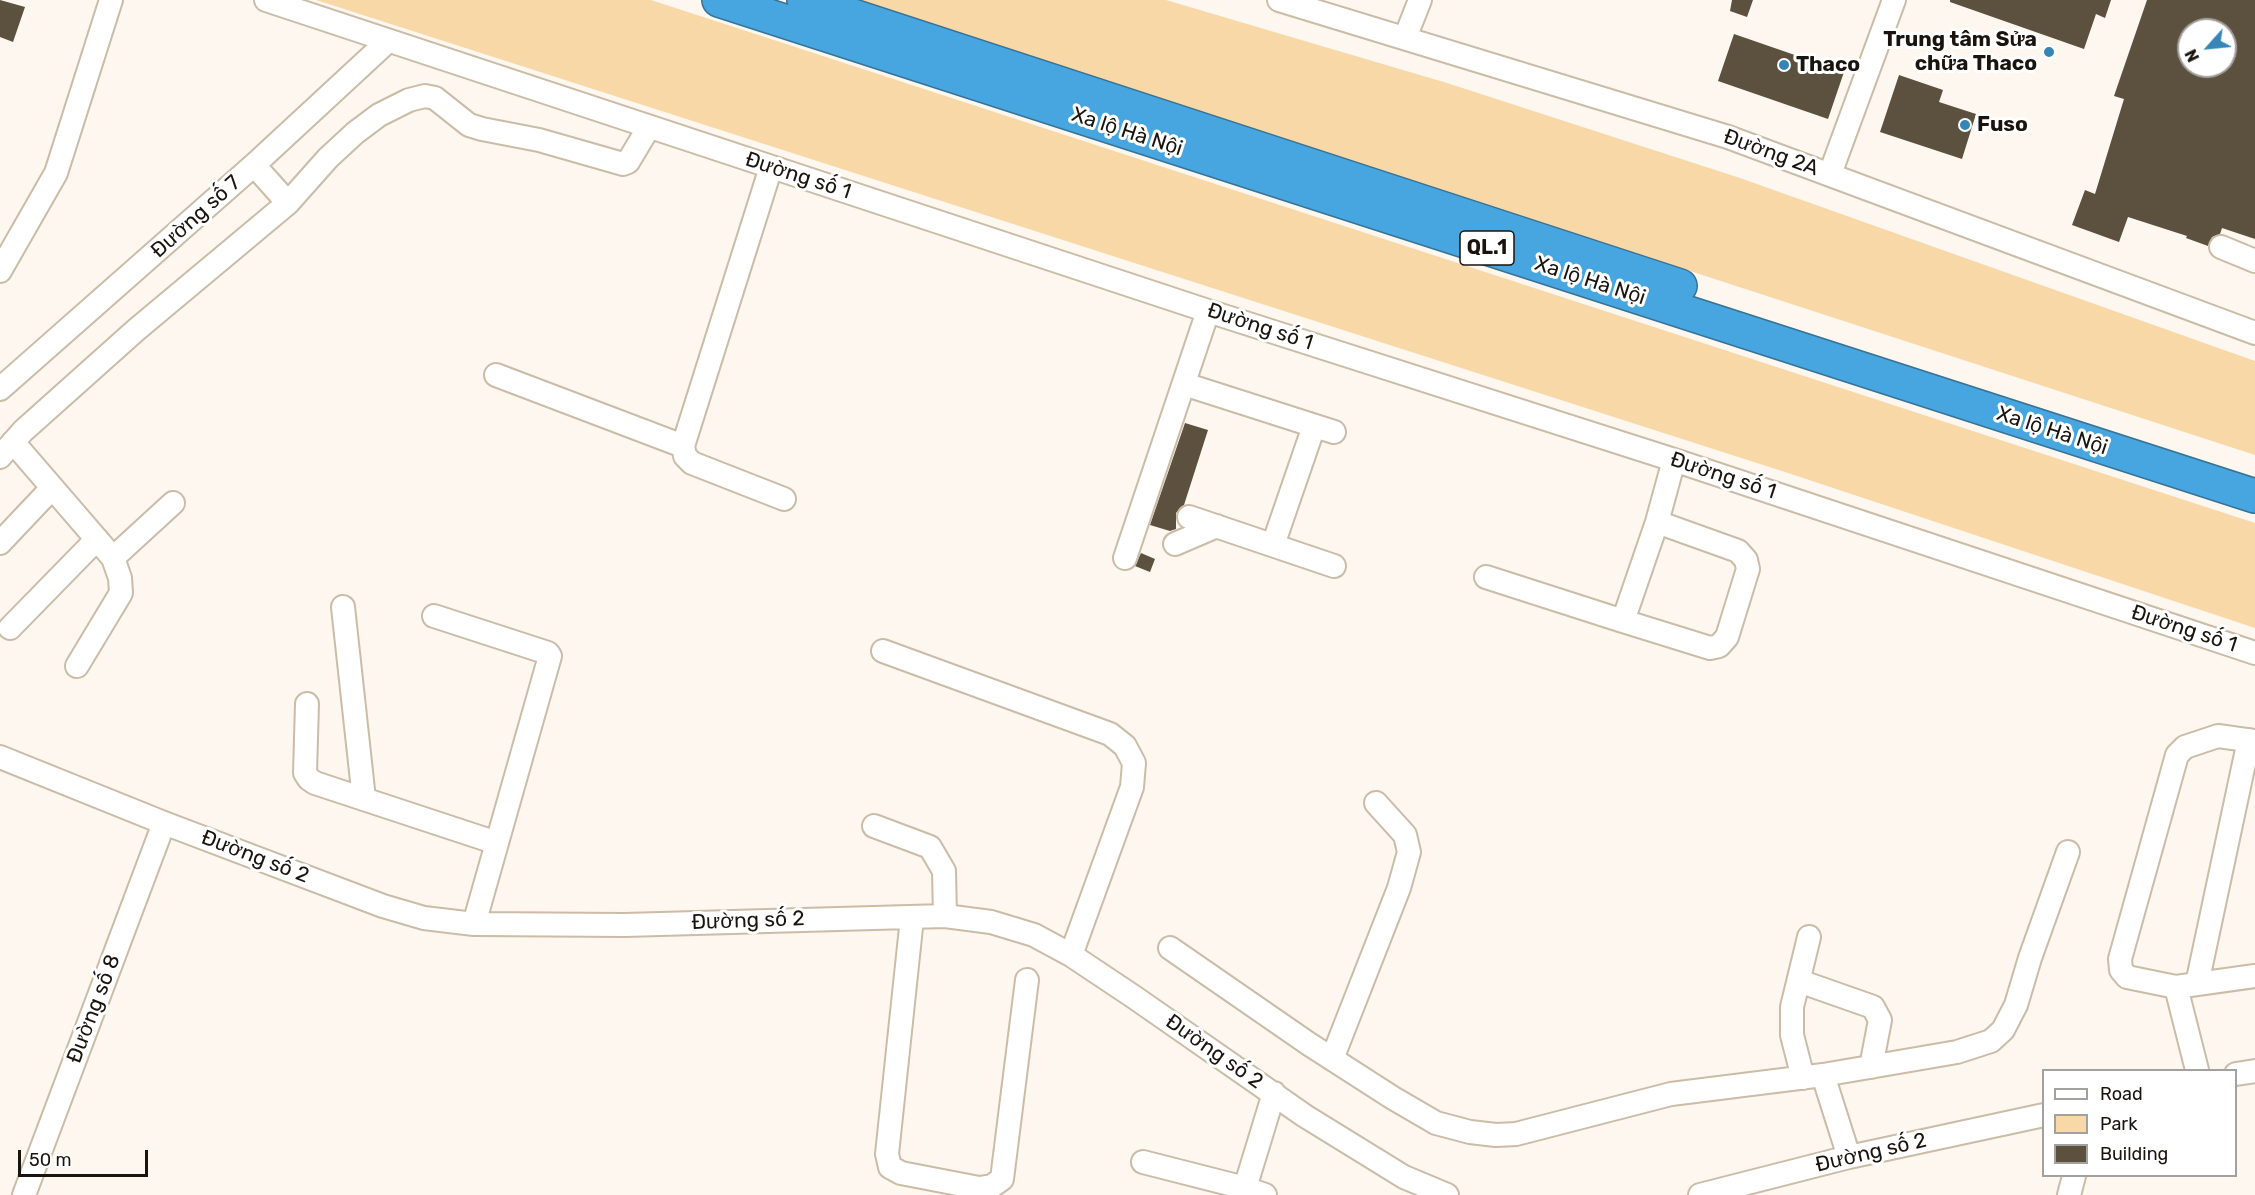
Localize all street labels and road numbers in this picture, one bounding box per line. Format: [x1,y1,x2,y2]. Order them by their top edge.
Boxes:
street label: Xa lộ Hà Nội [1068,102,1186,162]
street label: Đường 2A [1720,124,1822,182]
street label: Đường số 1 [742,147,854,205]
street label: Đường số 7 [146,170,246,264]
road number: QL.1 [1460,231,1514,265]
street label: Xa lộ Hà Nội [1531,251,1649,311]
street label: Đường số 1 [1204,298,1316,356]
street label: Xa lộ Hà Nội [1993,401,2111,461]
street label: Đường số 1 [1667,447,1779,505]
street label: Đường số 1 [2128,600,2240,658]
street label: Đường số 2 [198,825,312,889]
street label: Đường số 2 [691,906,805,936]
street label: Đường số 8 [62,951,126,1067]
street label: Đường số 2 [1160,1009,1268,1095]
street label: Đường số 2 [1813,1128,1929,1178]

